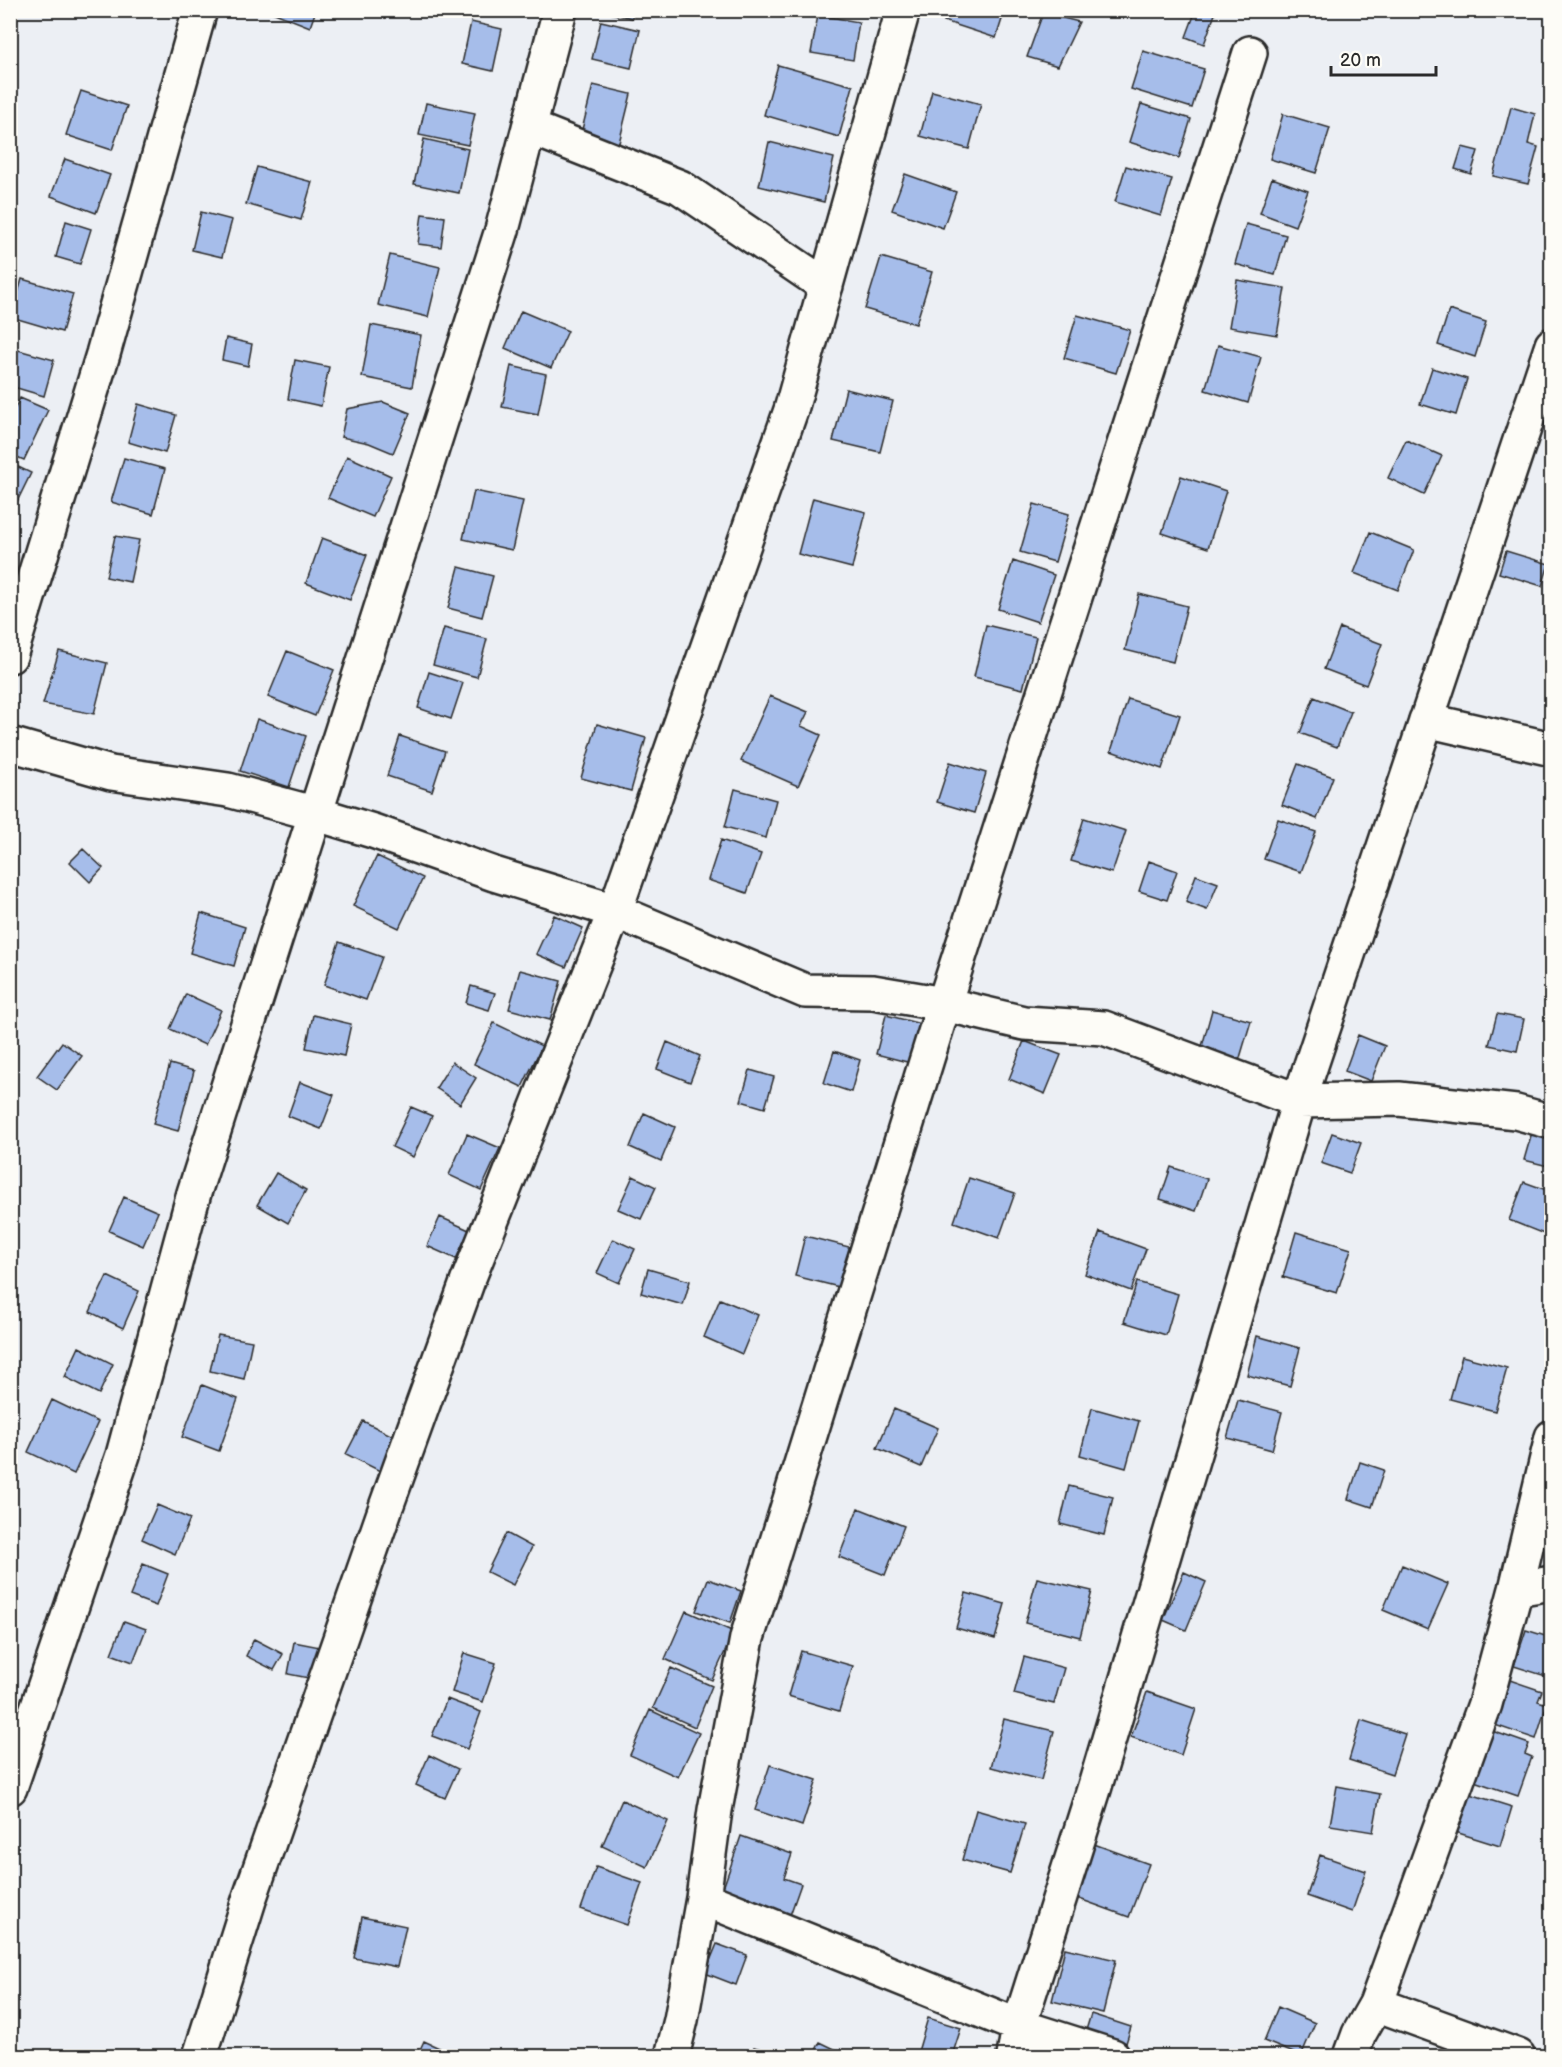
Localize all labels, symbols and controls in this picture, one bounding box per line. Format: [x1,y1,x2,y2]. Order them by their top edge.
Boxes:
scale bar [1331,39,1436,77]
text: 20 m [1340,50,1381,71]

